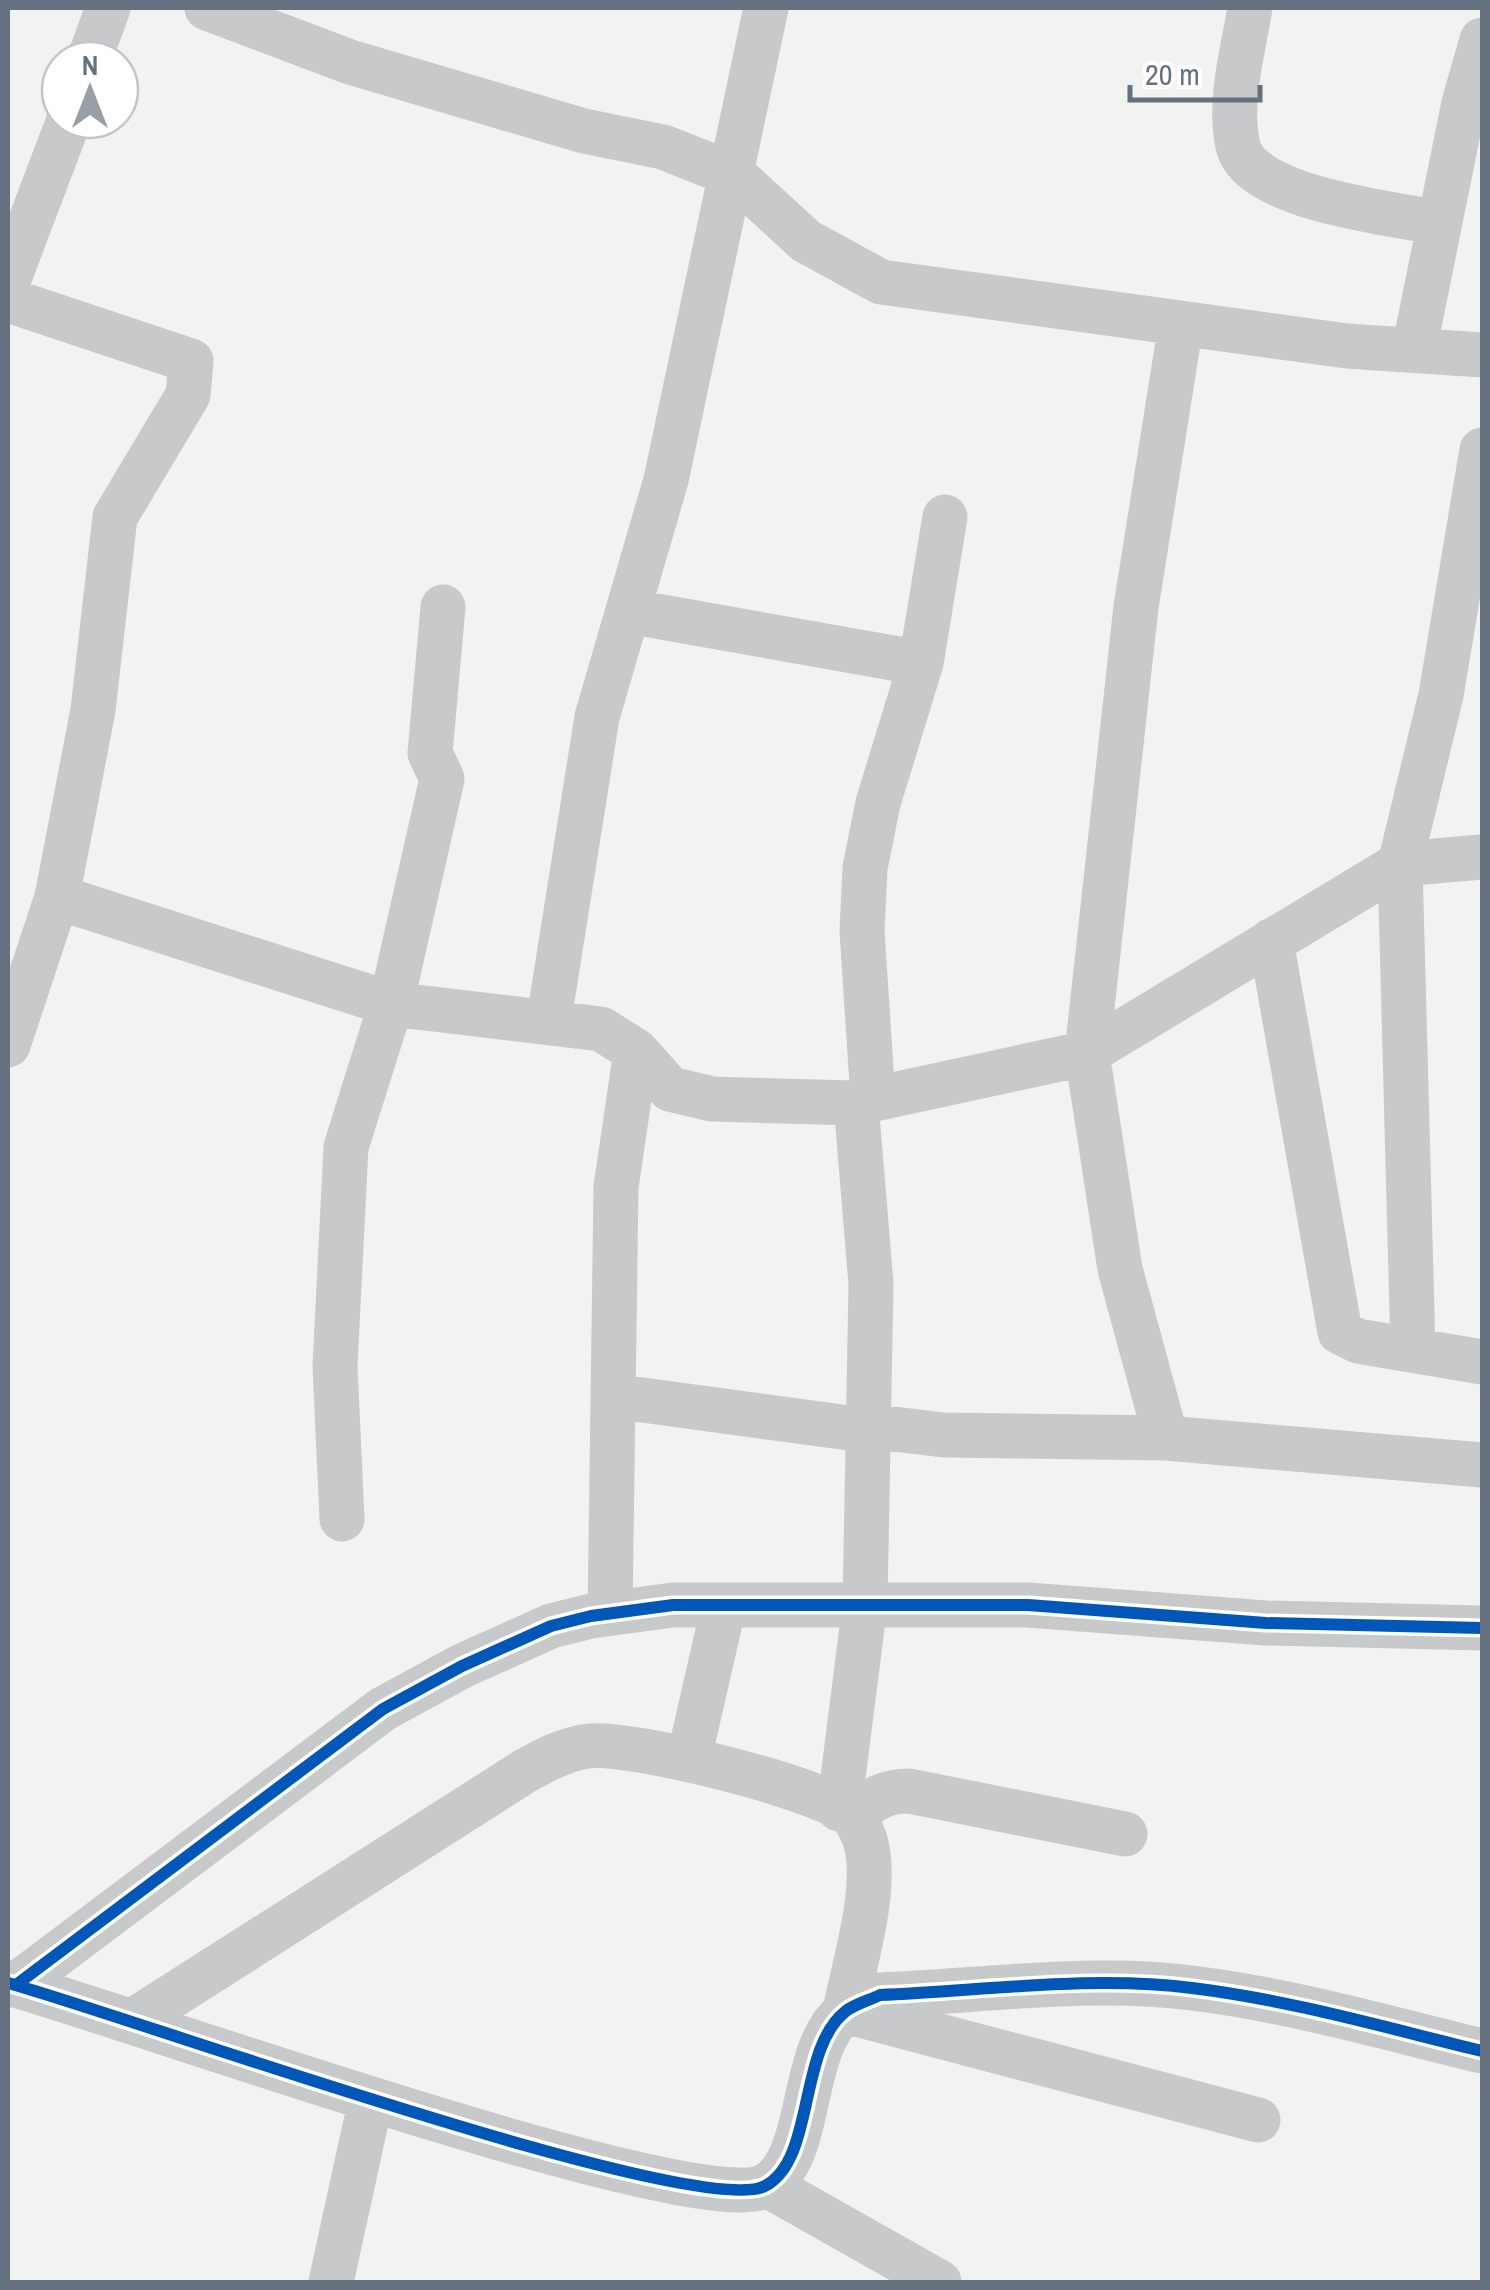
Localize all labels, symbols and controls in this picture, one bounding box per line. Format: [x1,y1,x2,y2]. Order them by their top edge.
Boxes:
north arrow [40,40,140,140]
scale bar [1130,40,1260,102]
text: N [82,46,98,84]
text: 20 m [1145,54,1200,94]

